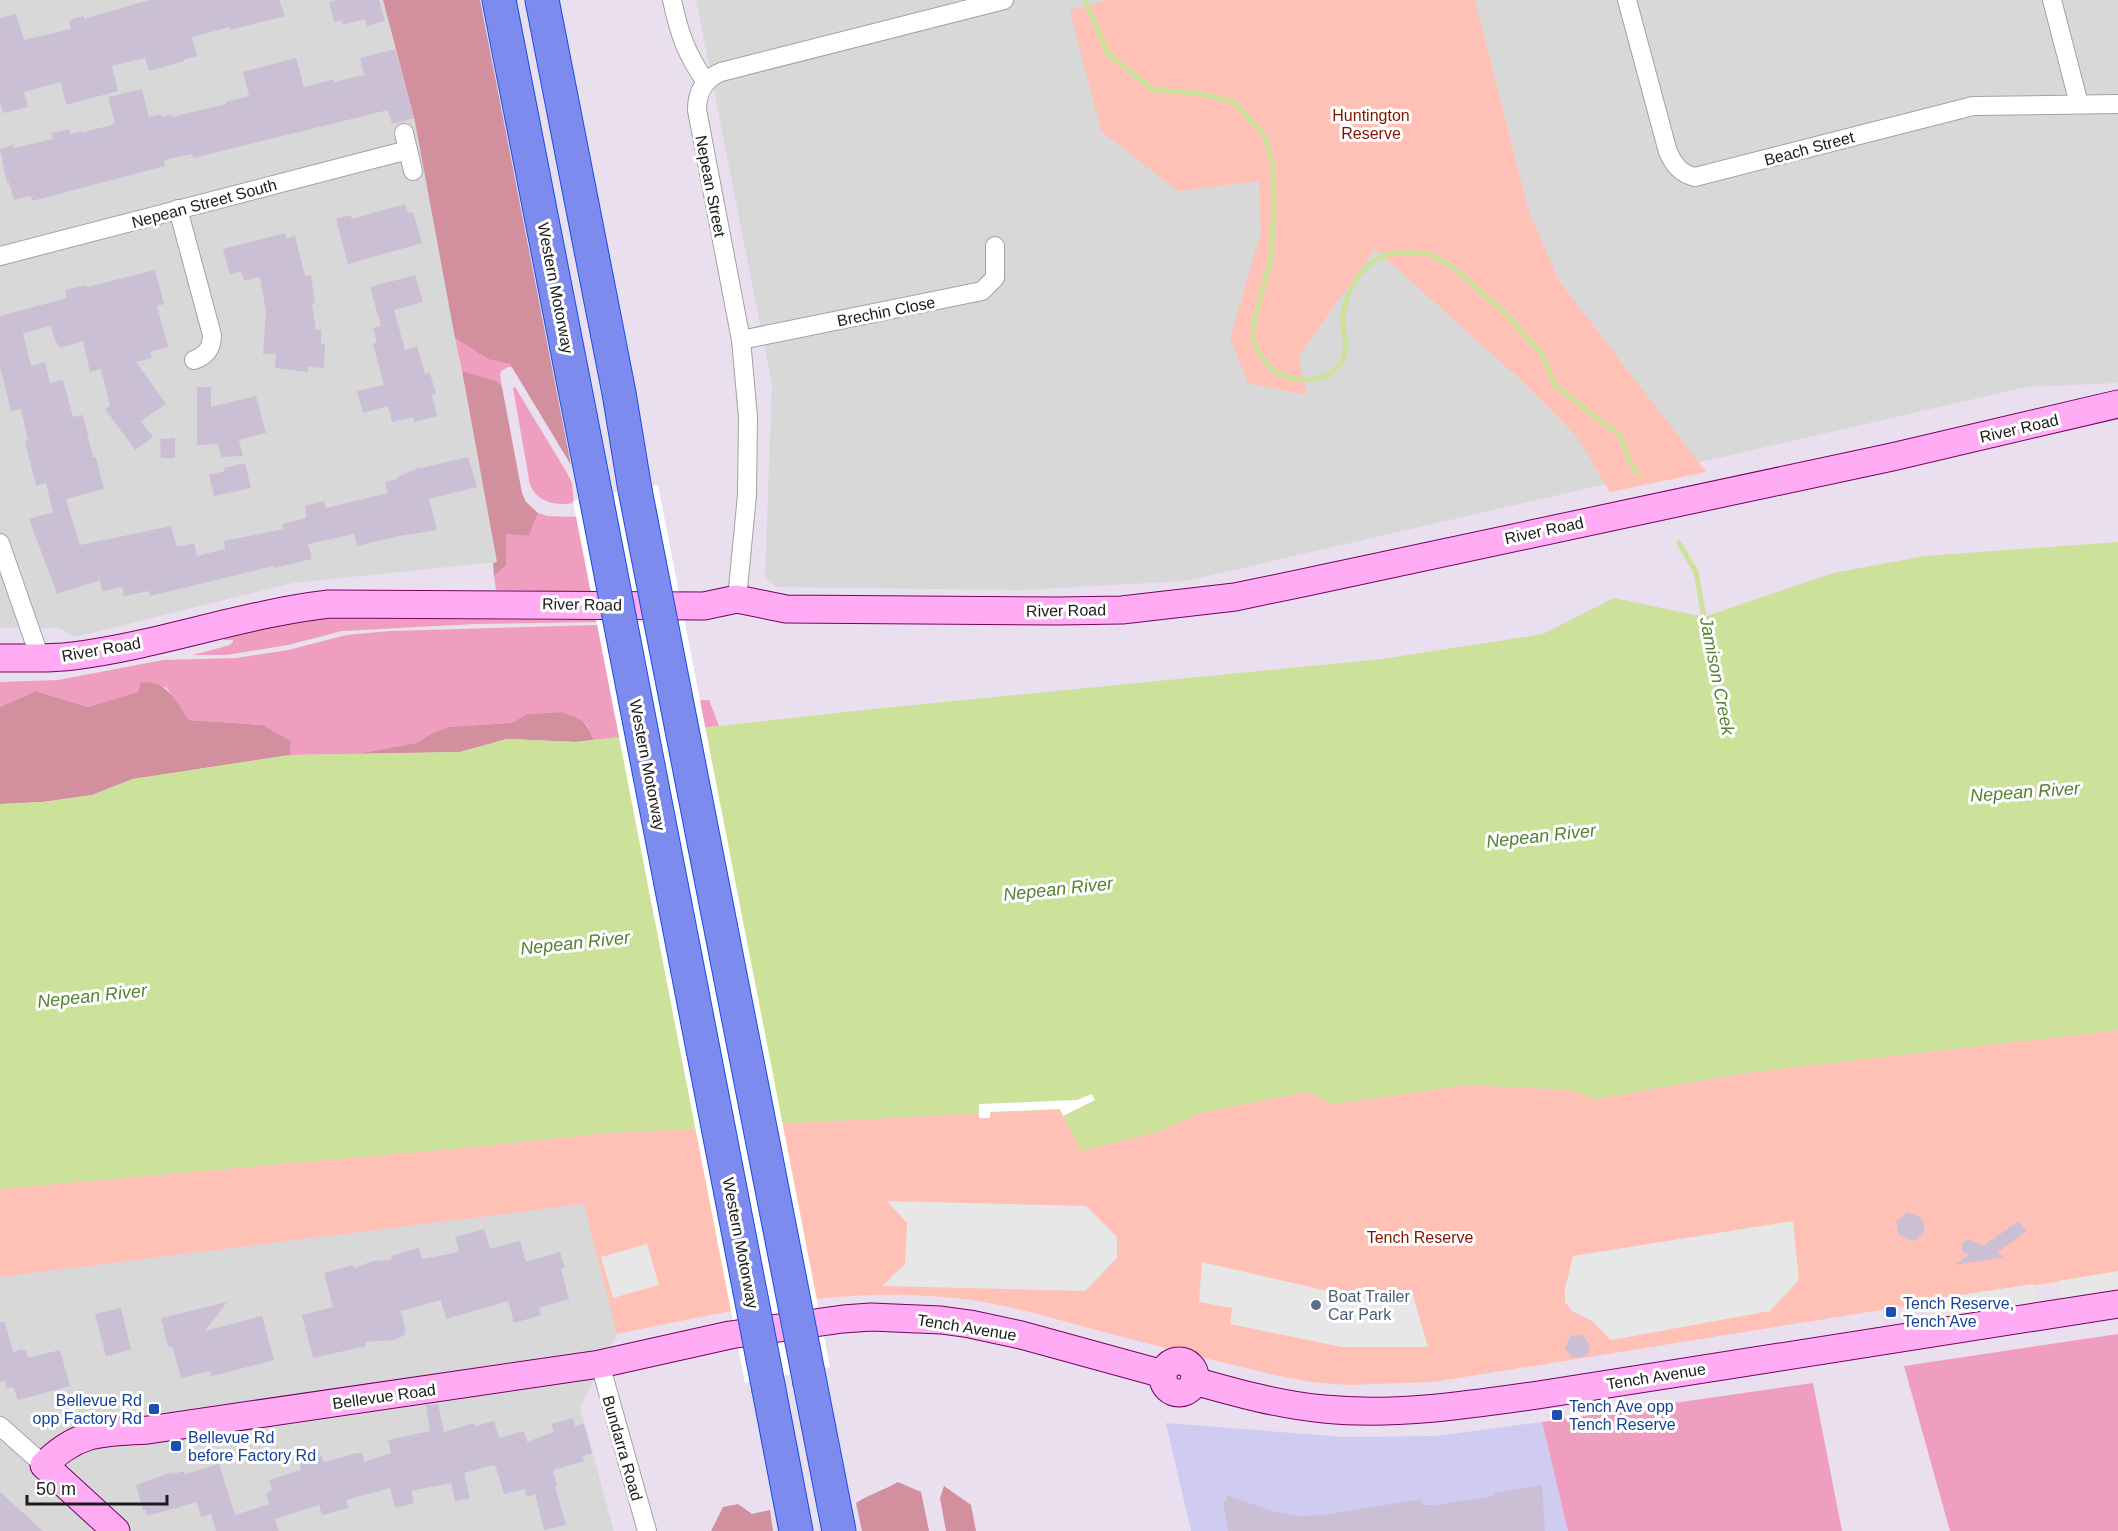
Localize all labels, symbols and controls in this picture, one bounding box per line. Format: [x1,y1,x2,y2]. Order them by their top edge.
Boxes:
park label: Huntington Reserve [1332,107,1410,142]
street label: Beach Street [1762,128,1857,169]
street label: Nepean Street [692,134,729,239]
street label: Nepean Street South [130,176,279,231]
street label: Western Motorway [534,221,577,355]
street label: Brechin Close [836,294,937,329]
street label: River Road [1978,411,2060,446]
street label: River Road [1503,514,1585,547]
street label: River Road [542,595,622,614]
street label: River Road [1026,601,1106,620]
water label: Jamison Creek [1696,614,1738,738]
street label: River Road [60,634,142,665]
street label: Western Motorway [626,698,669,832]
water label: Nepean River [1969,778,2082,806]
water label: Nepean River [1485,820,1598,852]
water label: Nepean River [1002,873,1115,905]
water label: Nepean River [519,927,632,959]
water label: Nepean River [36,980,149,1012]
street label: Western Motorway [719,1176,762,1310]
park label: Tench Reserve [1367,1229,1473,1246]
place label: Boat Trailer Car Park [1328,1288,1410,1323]
place label: Tench Reserve, Tench Ave [1903,1295,2014,1330]
marker: Boat Trailer Car Park [1309,1298,1323,1312]
marker: Tench Reserve, Tench Ave [1884,1305,1898,1319]
street label: Tench Avenue [916,1311,1018,1344]
street label: Tench Avenue [1605,1360,1707,1393]
street label: Bellevue Road [331,1381,437,1412]
place label: Bellevue Rd opp Factory Rd [33,1392,142,1427]
street label: Bundarra Road [599,1394,646,1503]
place label: Tench Ave opp Tench Reserve [1569,1398,1676,1433]
marker: Bellevue Rd opp Factory Rd [147,1402,161,1416]
marker: Tench Ave opp Tench Reserve [1550,1408,1564,1422]
place label: Bellevue Rd before Factory Rd [188,1429,316,1464]
marker: Bellevue Rd before Factory Rd [169,1439,183,1453]
scale bar [27,1468,166,1506]
text: 50 m [36,1479,76,1499]

